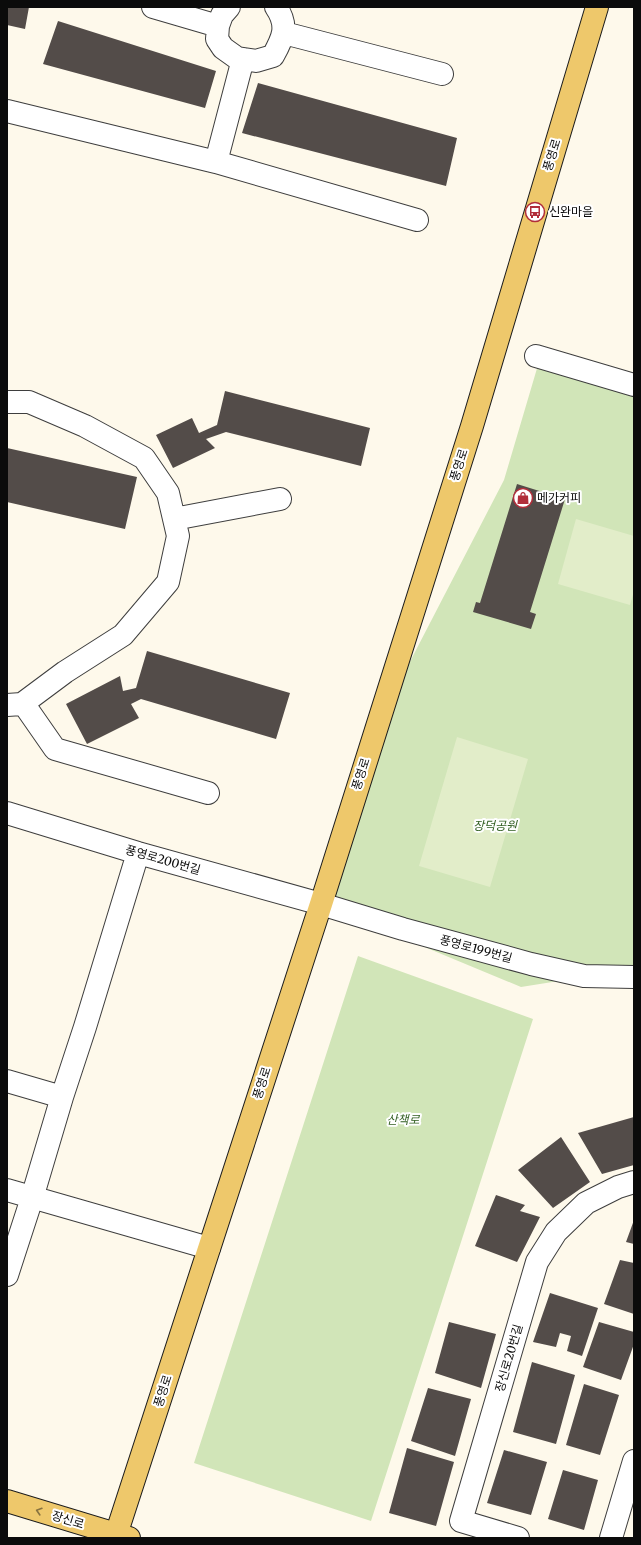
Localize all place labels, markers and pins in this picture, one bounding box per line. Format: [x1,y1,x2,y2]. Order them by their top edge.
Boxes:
bus stop icon: 신완마을 [524,201,546,223]
place label: 신완마을 [549,204,593,219]
shop icon: 메가커피 [512,487,534,509]
place label: 메가커피 [537,490,581,505]

